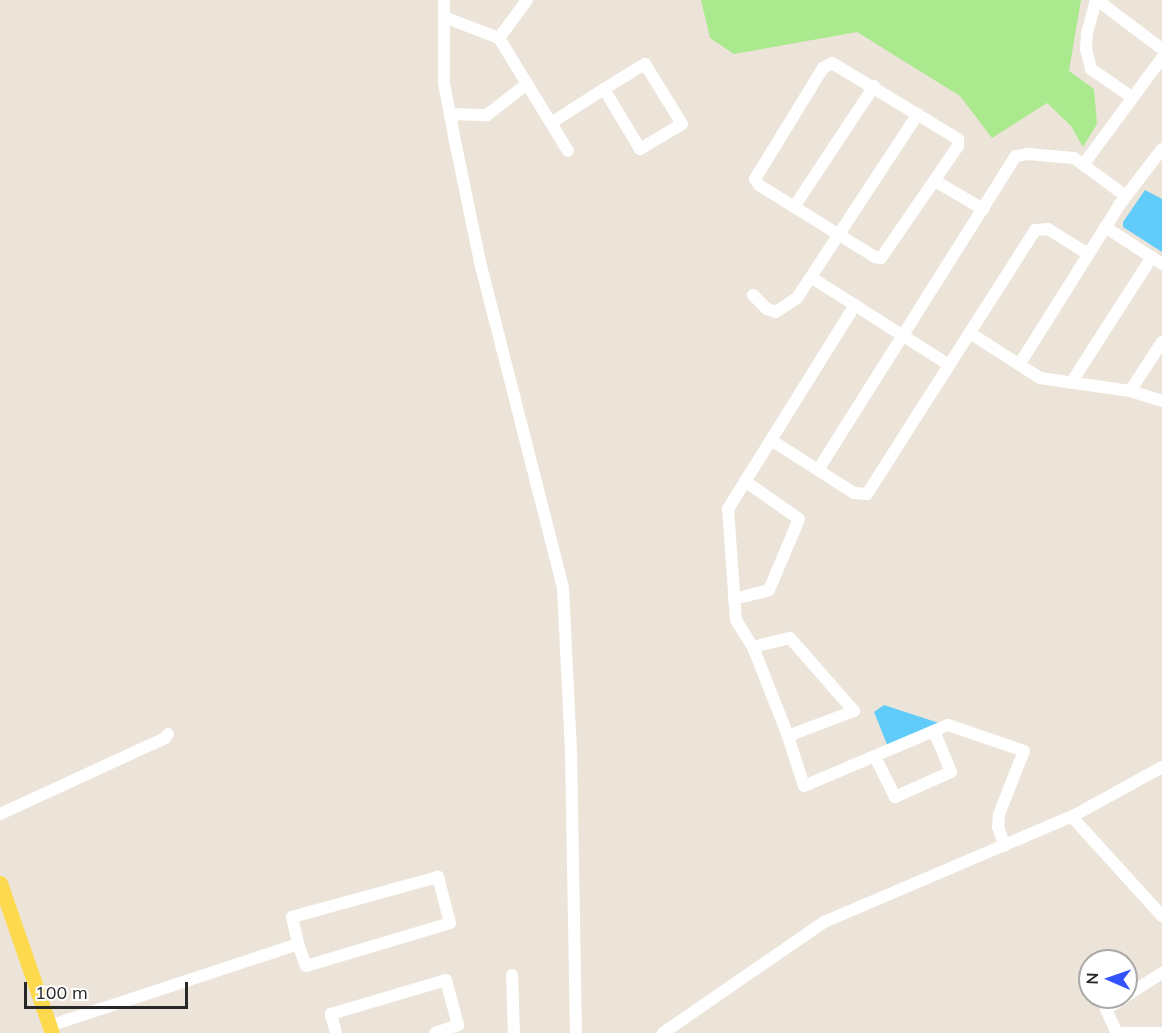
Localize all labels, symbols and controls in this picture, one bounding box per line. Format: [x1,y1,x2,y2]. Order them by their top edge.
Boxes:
north arrow [1078,949,1138,1009]
scale bar [27,970,190,1008]
text: N [1082,972,1102,985]
text: 100 m [35,981,88,1004]

